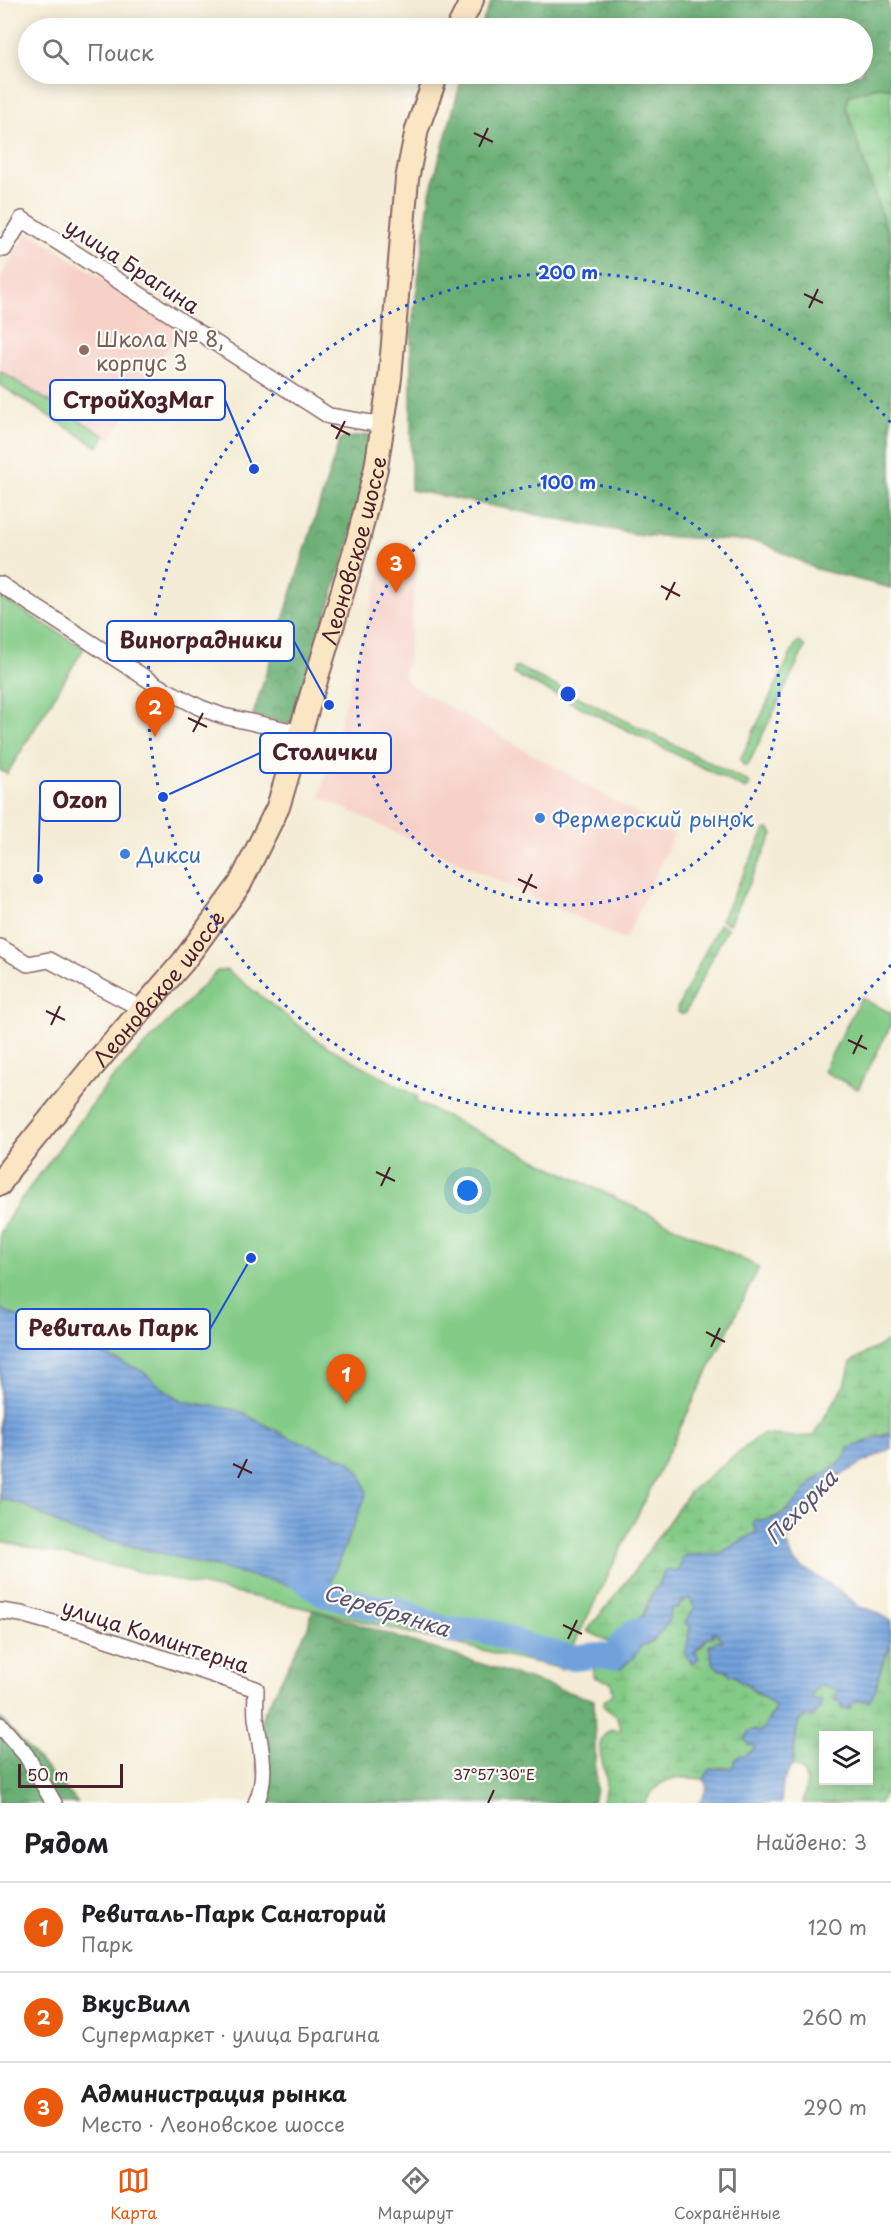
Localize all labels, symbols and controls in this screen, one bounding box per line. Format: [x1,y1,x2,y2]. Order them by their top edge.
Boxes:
search box [18,18,873,84]
icon: search [39,35,72,68]
text: Поиск [87,35,154,68]
street label: улица Брагина [59,209,207,321]
text: 200 m [538,258,598,285]
place label: Школа № 8, корпус 3 [96,322,224,378]
marker: Школа № 8, корпус 3 [77,343,91,357]
callout: СтройХозМаг [50,380,225,420]
text: СтройХозМаг [63,382,214,415]
street label: Леоновское шоссе [312,454,394,648]
text: 100 m [540,468,596,495]
pin: 3 [376,544,416,593]
callout: Виноградники [107,621,294,661]
text: Виноградники [119,622,283,655]
centre of rings [558,684,578,704]
pin: 2 [136,688,174,737]
callout: Столички [260,733,391,773]
text: Столички [272,734,378,767]
callout: Ozon [40,781,120,821]
text: Ozon [52,782,108,815]
place label: Фермерский рынок [552,802,754,834]
marker: Фермерский рынок [533,811,547,825]
place label: Дикси [136,838,201,870]
marker: Дикси [118,847,132,861]
street label: Леоновское шоссе [84,903,232,1073]
your location [453,1176,482,1205]
callout: Ревиталь Парк [16,1309,210,1349]
text: Ревиталь Парк [28,1310,199,1343]
pin: 1 [326,1354,366,1404]
water label: Пехорка [756,1460,845,1551]
water label: Серебрянка [320,1574,455,1644]
street label: улица Коминтерна [58,1590,254,1680]
map controls [819,1731,873,1785]
button: layers [819,1731,873,1785]
scale bar [18,1761,123,1788]
text: 50 m [27,1762,68,1786]
text: 37°57'30"E [453,1762,535,1785]
text: Рядом [24,1823,109,1862]
text: Найдено: 3 [756,1827,867,1857]
text: Ревиталь-Парк Санаторий [81,1896,386,1929]
text: 1 [39,1912,48,1942]
text: 120 m [808,1912,867,1942]
text: Парк [81,1929,133,1959]
text: ВкусВилл [81,1986,190,2019]
text: 2 [36,2002,51,2032]
text: 260 m [802,2002,867,2032]
text: Супермаркет · улица Брагина [81,2019,380,2049]
text: Администрация рынка [81,2076,347,2109]
text: 3 [37,2092,50,2122]
text: 290 m [803,2092,867,2122]
text: Место · Леоновское шоссе [81,2109,345,2139]
tab: Карта [110,2164,157,2224]
tab: Маршрут [378,2164,453,2224]
tab: Сохранённые [674,2164,781,2224]

